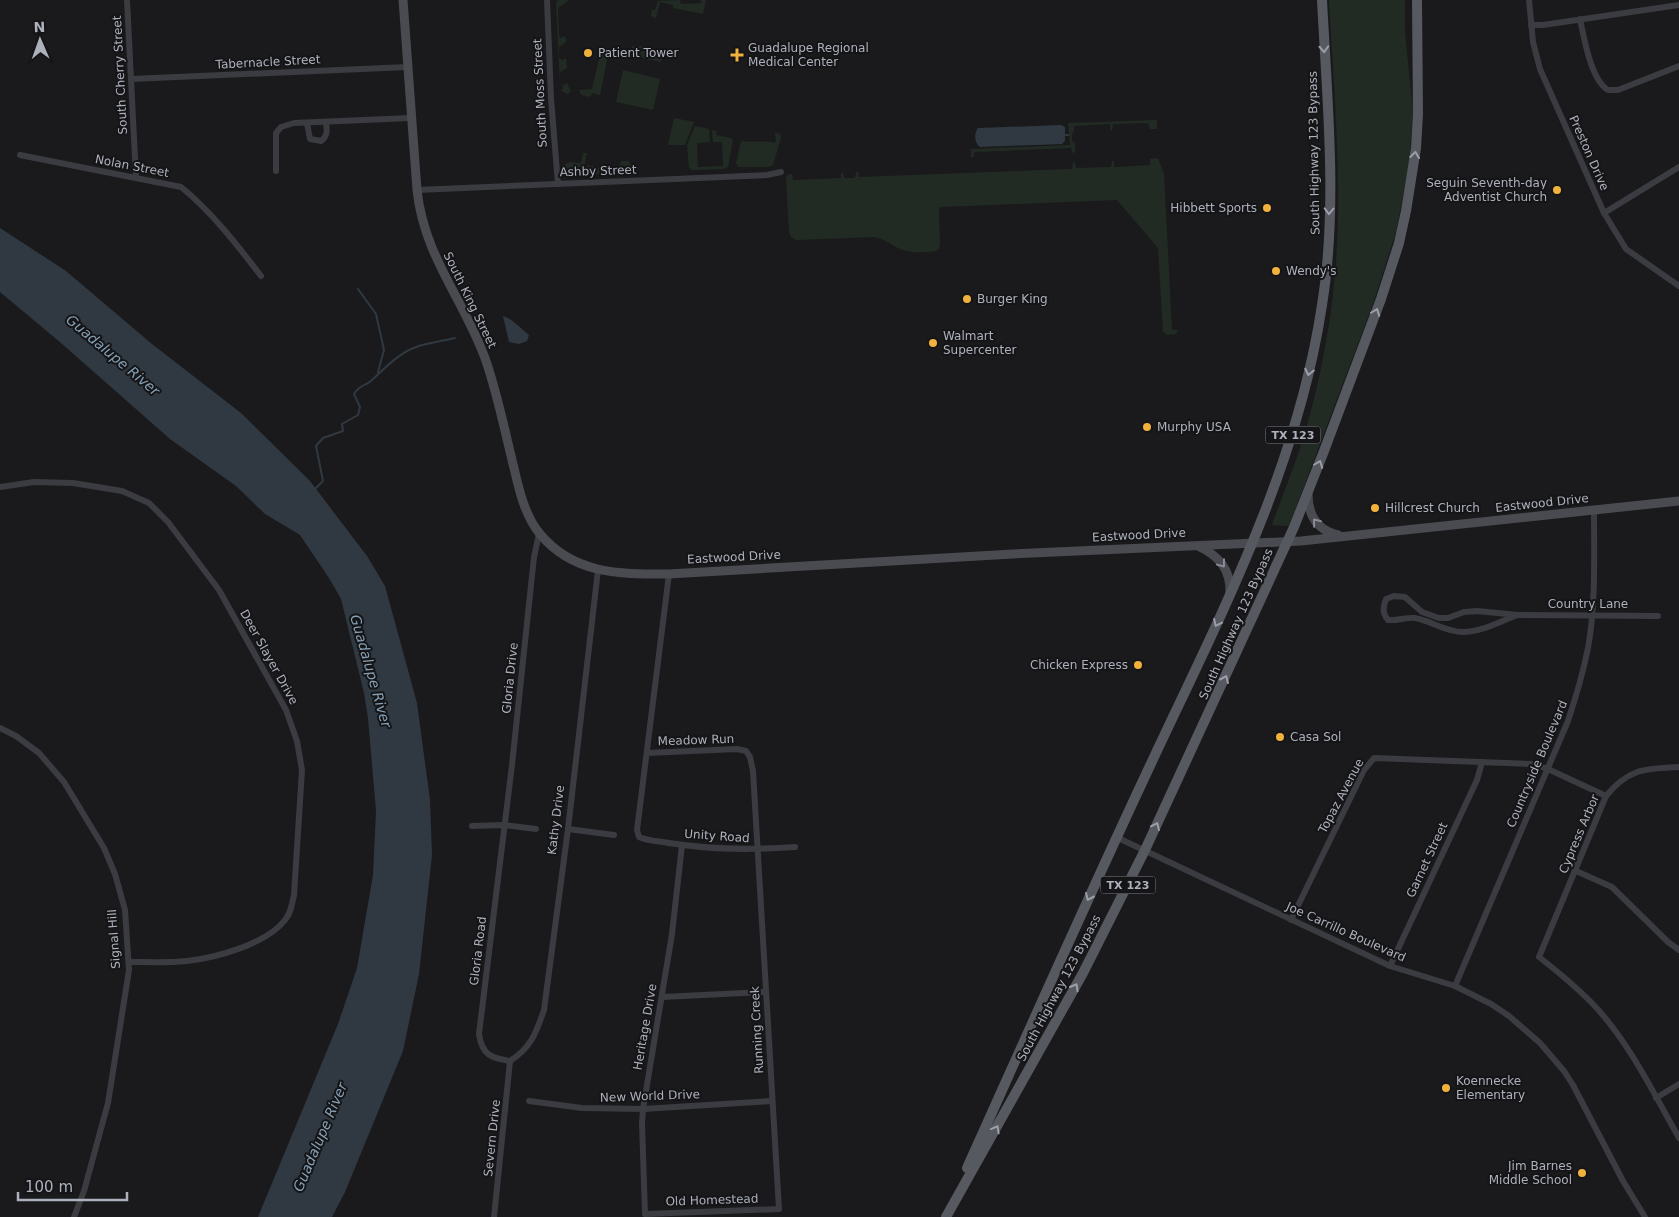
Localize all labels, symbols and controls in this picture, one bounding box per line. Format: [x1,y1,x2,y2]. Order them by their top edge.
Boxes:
north arrow [15,15,65,65]
street label: South Cherry Street [110,15,130,135]
text: N [33,19,46,35]
street label: South Moss Street [530,38,550,148]
place label: Guadalupe Regional Medical Center [748,41,869,69]
one-way arrow [1319,45,1330,53]
place label: Patient Tower [598,46,678,60]
marker: Patient Tower [582,47,594,59]
marker: Guadalupe Regional Medical Center [730,48,744,62]
street label: Tabernacle Street [214,52,321,72]
street label: South Highway 123 Bypass [1306,71,1322,235]
street label: Preston Drive [1566,113,1612,193]
one-way arrow [1409,151,1420,159]
street label: Nolan Street [94,152,170,180]
street label: Ashby Street [559,163,637,179]
place label: Seguin Seventh-day Adventist Church [1426,176,1547,204]
marker: Seguin Seventh-day Adventist Church [1551,184,1563,196]
place label: Hibbett Sports [1170,201,1257,215]
marker: Hibbett Sports [1261,202,1273,214]
one-way arrow [1324,208,1334,215]
street label: South King Street [441,250,500,351]
place label: Wendy's [1286,264,1336,278]
marker: Wendy's [1270,265,1282,277]
place label: Burger King [977,292,1048,306]
marker: Burger King [961,293,973,305]
one-way arrow [1370,308,1380,317]
water label: Guadalupe River [63,311,164,399]
place label: Walmart Supercenter [943,329,1017,357]
marker: Walmart Supercenter [927,337,939,349]
one-way arrow [1304,367,1315,376]
place label: Murphy USA [1157,420,1232,434]
marker: Murphy USA [1141,421,1153,433]
road number: TX 123 [1266,426,1320,444]
one-way arrow [1313,460,1323,469]
street label: Eastwood Drive [1495,491,1589,515]
place label: Hillcrest Church [1385,501,1480,515]
marker: Hillcrest Church [1369,502,1381,514]
one-way arrow [1313,518,1322,527]
street label: Eastwood Drive [1092,526,1186,544]
street label: South Highway 123 Bypass [1196,546,1276,702]
street label: Eastwood Drive [687,548,781,566]
one-way arrow [1216,558,1225,568]
street label: Country Lane [1548,597,1628,611]
street label: Deer Slayer Drive [237,607,301,707]
water label: Guadalupe River [347,613,395,731]
one-way arrow [1213,618,1224,627]
street label: Gloria Drive [499,642,521,714]
place label: Chicken Express [1030,658,1128,672]
marker: Chicken Express [1132,659,1144,671]
one-way arrow [1219,675,1229,684]
street label: Countryside Boulevard [1504,698,1570,830]
place label: Casa Sol [1290,730,1341,744]
marker: Casa Sol [1274,731,1286,743]
street label: Meadow Run [657,732,735,748]
street label: Topaz Avenue [1315,756,1367,837]
street label: Kathy Drive [545,784,567,856]
street label: Cypress Arbor [1556,792,1602,876]
street label: Garnet Street [1403,820,1451,900]
one-way arrow [1150,822,1161,831]
street label: Unity Road [684,827,750,845]
road number: TX 123 [1100,876,1156,894]
one-way arrow [1085,892,1095,901]
street label: Joe Carrillo Boulevard [1283,899,1408,965]
street label: Signal Hill [105,909,123,969]
street label: South Highway 123 Bypass [1014,912,1104,1064]
street label: Gloria Road [467,916,489,986]
street label: Heritage Drive [631,983,659,1071]
one-way arrow [1069,983,1079,992]
street label: Running Creek [748,986,766,1074]
place label: Koennecke Elementary [1456,1074,1525,1102]
water label: Guadalupe River [290,1079,351,1194]
marker: Koennecke Elementary [1440,1082,1452,1094]
street label: New World Drive [600,1087,700,1105]
street label: Severn Drive [481,1099,503,1177]
one-way arrow [990,1125,1000,1134]
place label: Jim Barnes Middle School [1489,1159,1572,1187]
marker: Jim Barnes Middle School [1576,1167,1588,1179]
scale bar [18,1170,126,1202]
text: 100 m [25,1178,73,1196]
street label: Old Homestead [665,1191,759,1209]

